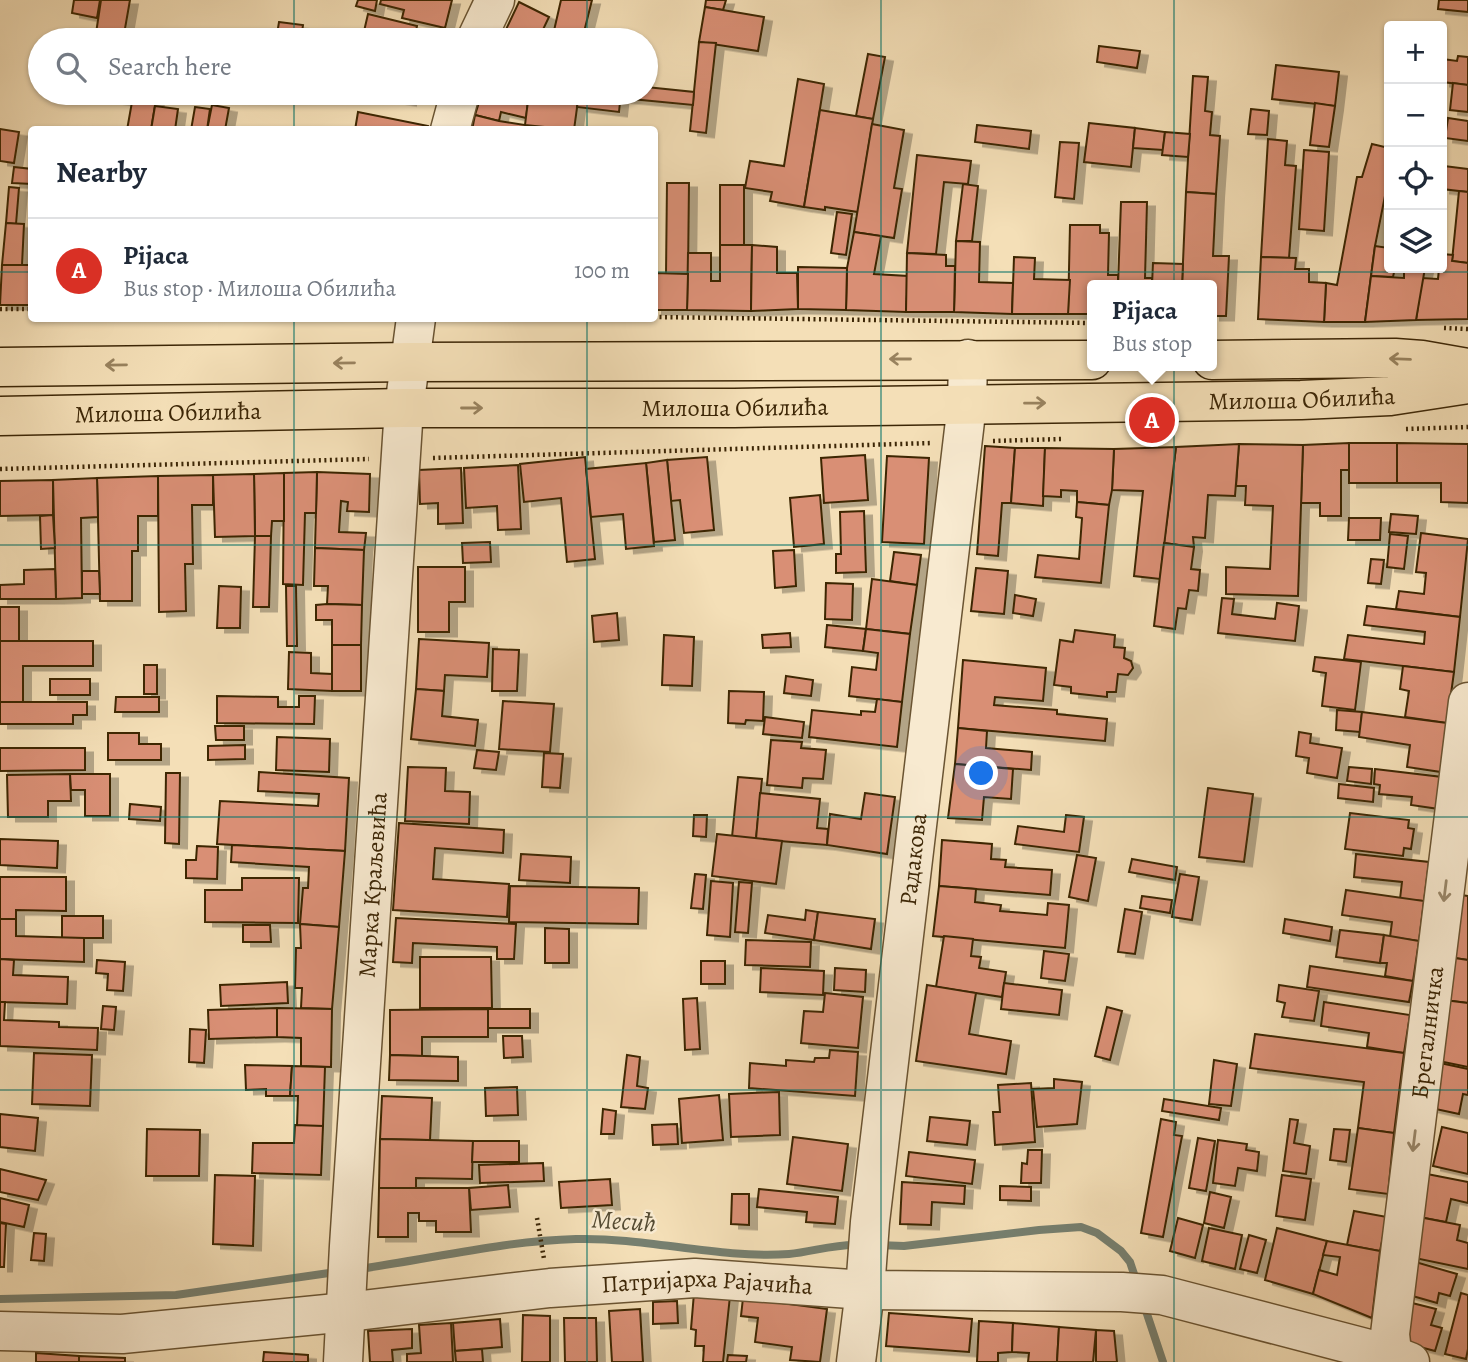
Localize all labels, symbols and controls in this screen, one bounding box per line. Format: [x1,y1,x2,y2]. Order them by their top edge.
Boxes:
map controls [1384,21,1447,273]
button: + [1384,21,1447,84]
search box [28,28,658,105]
icon: search [52,48,90,86]
text: Search here [108,49,232,84]
button: − [1384,84,1447,147]
button: locate [1384,147,1447,210]
text: Nearby [56,152,147,192]
button: layers [1384,210,1447,273]
text: Pijaca [123,238,189,273]
text: A [72,255,86,286]
text: 100 m [574,255,630,286]
text: Bus stop · Милоша Обилића [123,273,396,304]
popup [1087,280,1217,371]
text: Pijaca [1112,293,1177,328]
text: Bus stop [1112,328,1192,359]
one-way arrow [888,352,911,366]
one-way arrow [1389,352,1412,365]
one-way arrow [333,356,356,369]
one-way arrow [105,359,128,372]
street label: Милоша Обилића [1208,380,1396,417]
street label: Милоша Обилића [641,391,829,424]
pin: A [1129,394,1175,446]
street label: Милоша Обилића [74,395,262,431]
one-way arrow [1023,396,1046,410]
one-way arrow [460,401,483,415]
your location [964,756,998,790]
street label: Марка Краљевића [351,791,395,979]
street label: Радакова [892,811,934,908]
one-way arrow [1438,879,1451,902]
street label: Брегалничка [1403,964,1451,1101]
one-way arrow [1408,1129,1421,1152]
water label: Месић [590,1201,658,1241]
street label: Патријарха Рајачића [600,1262,814,1302]

